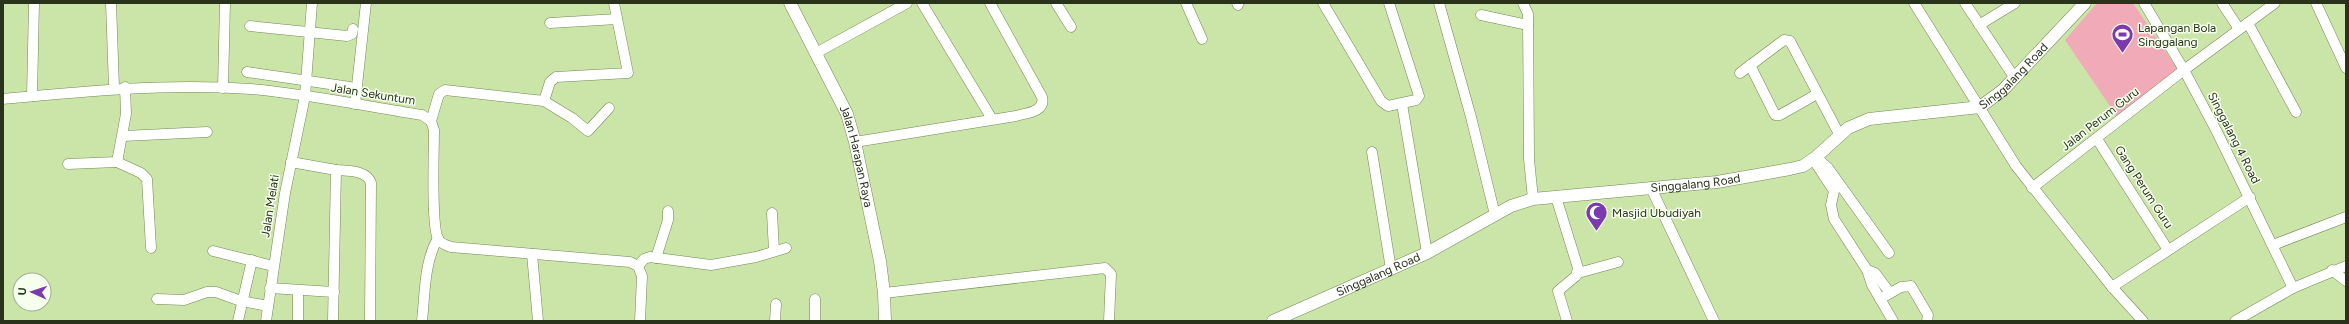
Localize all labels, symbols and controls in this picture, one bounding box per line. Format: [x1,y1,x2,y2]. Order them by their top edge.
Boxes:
place label: Lapangan Bola Singgalang [2138,21,2216,49]
sports icon: Lapangan Bola Singgalang [2109,22,2135,55]
street label: Singgalang Road [1976,40,2051,112]
street label: Jalan Sekuntum [330,80,416,108]
street label: Jalan Perum Guru [2058,84,2142,154]
street label: Singgalang 4 Road [2205,90,2263,186]
street label: Jalan Harapan Raya [837,103,876,209]
street label: Gang Perum Guru [2112,143,2176,231]
street label: Singgalang Road [1650,171,1742,195]
street label: Jalan Melati [258,174,282,238]
mosque icon: Masjid Ubudiyah [1583,200,1609,233]
place label: Masjid Ubudiyah [1612,206,1701,220]
street label: Singgalang Road [1334,250,1422,299]
north arrow [12,272,52,312]
text: U [16,287,29,296]

